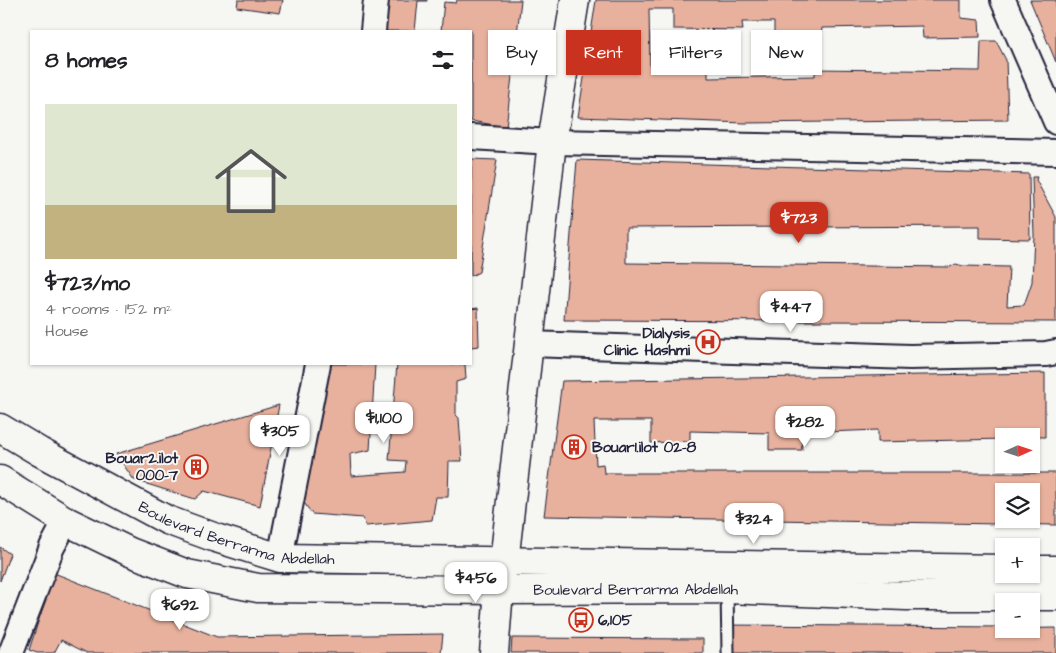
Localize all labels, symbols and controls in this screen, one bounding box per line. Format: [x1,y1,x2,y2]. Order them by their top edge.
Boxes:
chip: Buy [488,30,556,75]
chip: Rent [566,30,641,75]
chip: Filters [651,30,741,75]
chip: New [751,30,822,75]
text: 8 homes [45,46,127,75]
icon: filters [429,46,457,74]
icon: home [206,136,296,226]
pin: $723 [769,202,829,244]
text: $723 [781,207,817,229]
text: $723/mo [45,269,130,298]
pin: $447 [761,290,821,333]
text: $447 [771,296,811,318]
text: 4 rooms · 152 m² [45,298,172,320]
text: House [45,320,89,342]
place label: Dialysis Clinic Hashmi [604,323,691,361]
hospital icon: Dialysis Clinic Hashmi [695,329,721,355]
pin: $1,100 [343,402,425,444]
pin: $282 [775,406,835,448]
text: $1,100 [366,407,402,429]
text: $282 [786,411,824,433]
pin: $305 [250,414,310,457]
text: $305 [261,420,299,442]
north arrow [995,428,1040,472]
map controls [995,428,1040,638]
building icon: Bouar1.ilot 02-8 [561,434,587,460]
place label: Bouar1.ilot 02-8 [592,437,696,458]
place label: Bouar2.ilot 000-7 [106,448,179,486]
building icon: Bouar2.ilot 000-7 [183,454,209,480]
button: layers [995,483,1040,528]
street label: Boulevard Berrarma Abdellah [135,496,335,569]
pin: $324 [724,502,784,545]
text: $324 [735,508,773,530]
button: + [995,538,1040,583]
pin: $456 [446,562,506,604]
text: $456 [455,567,497,589]
street label: Boulevard Berrarma Abdellah [533,578,739,600]
pin: $692 [150,588,210,631]
button: − [995,593,1040,638]
text: $692 [161,594,199,616]
bus stop icon: 6,105 [568,607,594,633]
place label: 6,105 [598,610,632,631]

